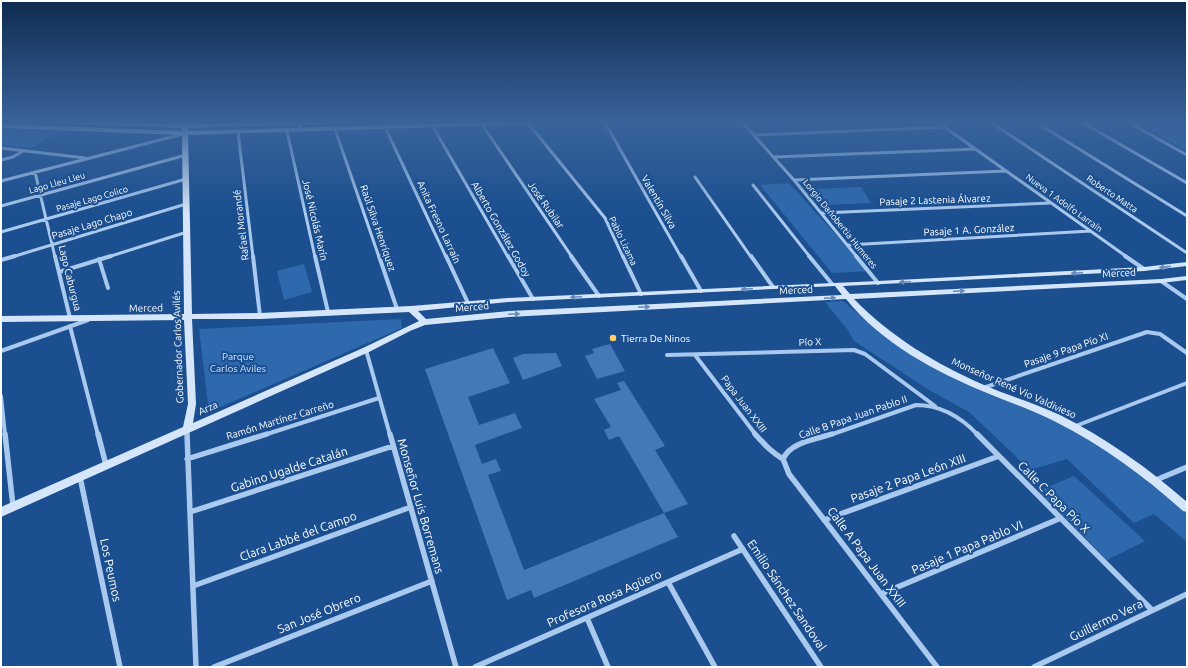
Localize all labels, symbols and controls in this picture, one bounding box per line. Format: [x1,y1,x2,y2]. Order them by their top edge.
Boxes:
street label: Lago Lleu Lleu [28,170,86,196]
street label: Nueva 1 Adolfo Larraín [1024,172,1104,234]
street label: Valentín Silva [639,173,679,231]
street label: Roberto Matta [1085,173,1139,215]
street label: Lorgio Dañobertia Humeres [801,177,879,271]
street label: José Nicolás Marín [300,178,330,262]
street label: Anita Fresno Larraín [415,179,463,265]
street label: Alberto González Godoy [469,179,533,279]
street label: José Rubilar [526,179,566,231]
street label: Raúl Silva Henríquez [358,183,398,273]
street label: Pasaje Lago Colico [55,184,129,214]
street label: Rafael Morandé [231,189,251,261]
street label: Pasaje 2 Lastenia Álvarez [879,192,991,207]
street label: Pasaje Lago Chapo [50,206,134,241]
street label: Pablo Lizama [607,215,639,267]
street label: Pasaje 1 A. González [923,222,1015,238]
street label: Lago Caburgua [57,244,83,312]
one-way arrow [1159,264,1172,270]
street label: Merced [1102,267,1136,279]
one-way arrow [1071,269,1083,276]
one-way arrow [899,278,911,285]
street label: Merced [779,284,813,296]
one-way arrow [741,285,753,292]
one-way arrow [953,288,966,294]
street label: Gobernador Carlos Avilés [171,291,185,403]
one-way arrow [569,294,582,300]
one-way arrow [824,294,836,301]
street label: Merced [455,300,490,314]
street label: Merced [129,302,163,314]
one-way arrow [638,304,650,311]
one-way arrow [508,311,521,317]
street label: Pasaje 9 Papa Pío XI [1022,330,1110,370]
marker: Tierra De Ninos [608,333,618,343]
place label: Tierra De Ninos [621,333,690,344]
street label: Pío X [798,336,822,348]
park label: Parque Carlos Aviles [210,351,266,374]
street label: Monseñor René Vio Valdivieso [950,355,1078,421]
street label: Papa Juan XXIII [719,373,769,435]
street label: Calle B Papa Juan Pablo II [797,393,909,441]
street label: Ramón Martínez Carreño [225,398,335,442]
street label: Arza [197,399,219,417]
street label: Monseñor Luis Borremans [395,437,447,575]
street label: Gabino Ugalde Catalán [229,444,349,494]
street label: Pasaje 2 Papa León XIII [849,451,967,505]
street label: Calle C Papa Pío X [1016,459,1093,536]
street label: Calle A Papa Juan XXIII [825,504,909,610]
street label: Clara Labbé del Campo [238,509,358,563]
street label: Pasaje 1 Papa Pablo VI [909,518,1025,576]
street label: Los Peumos [98,537,124,603]
street label: Emilio Sánchez Sandoval [745,537,829,653]
street label: Profesora Rosa Agüero [545,567,663,629]
street label: San José Obrero [275,590,363,636]
street label: Guillermo Vera [1067,597,1145,643]

